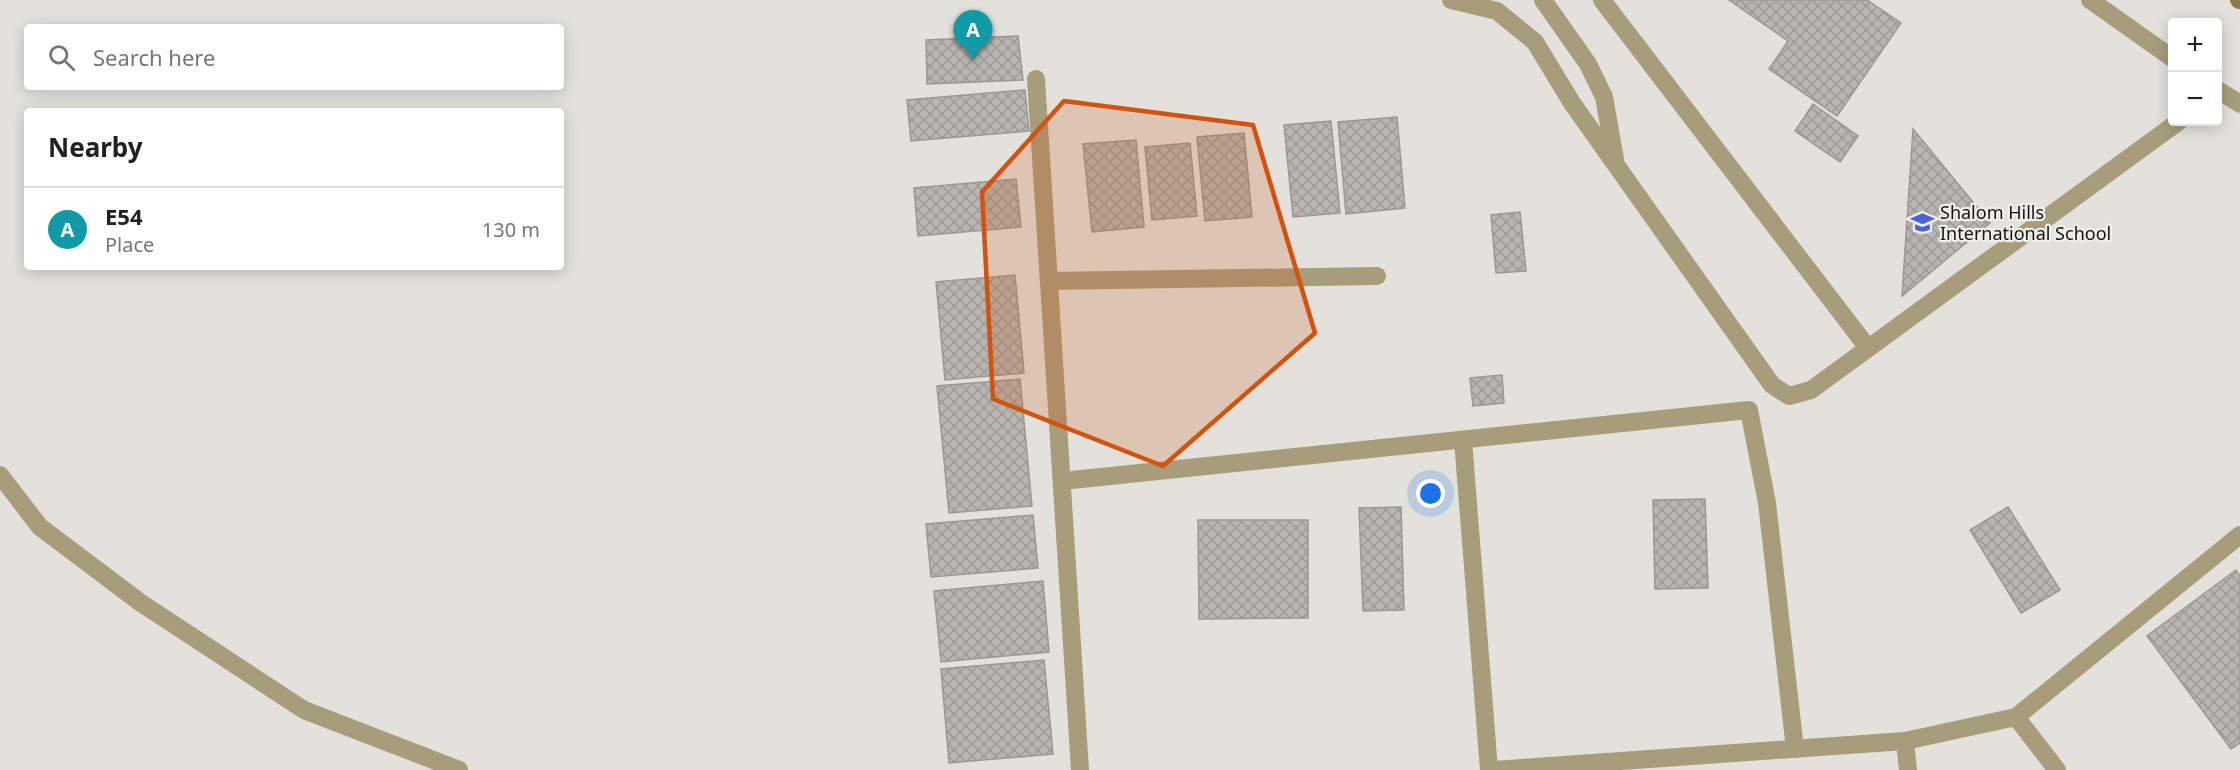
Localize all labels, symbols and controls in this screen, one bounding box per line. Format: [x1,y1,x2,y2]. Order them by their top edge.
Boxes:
pin: A [954,10,992,60]
map controls [2168,18,2222,126]
button: + [2168,18,2222,72]
search box [24,24,564,90]
icon: search [45,41,78,74]
text: Search here [93,42,215,72]
button: − [2168,72,2222,126]
text: Nearby [48,129,143,165]
place label: Shalom Hills International School [1940,200,2111,245]
text: E54 [105,201,143,231]
school or university icon: Shalom Hills International School [1909,210,1935,236]
text: A [61,216,74,243]
text: 130 m [482,216,540,243]
text: Place [105,231,154,258]
your location [1416,479,1445,508]

